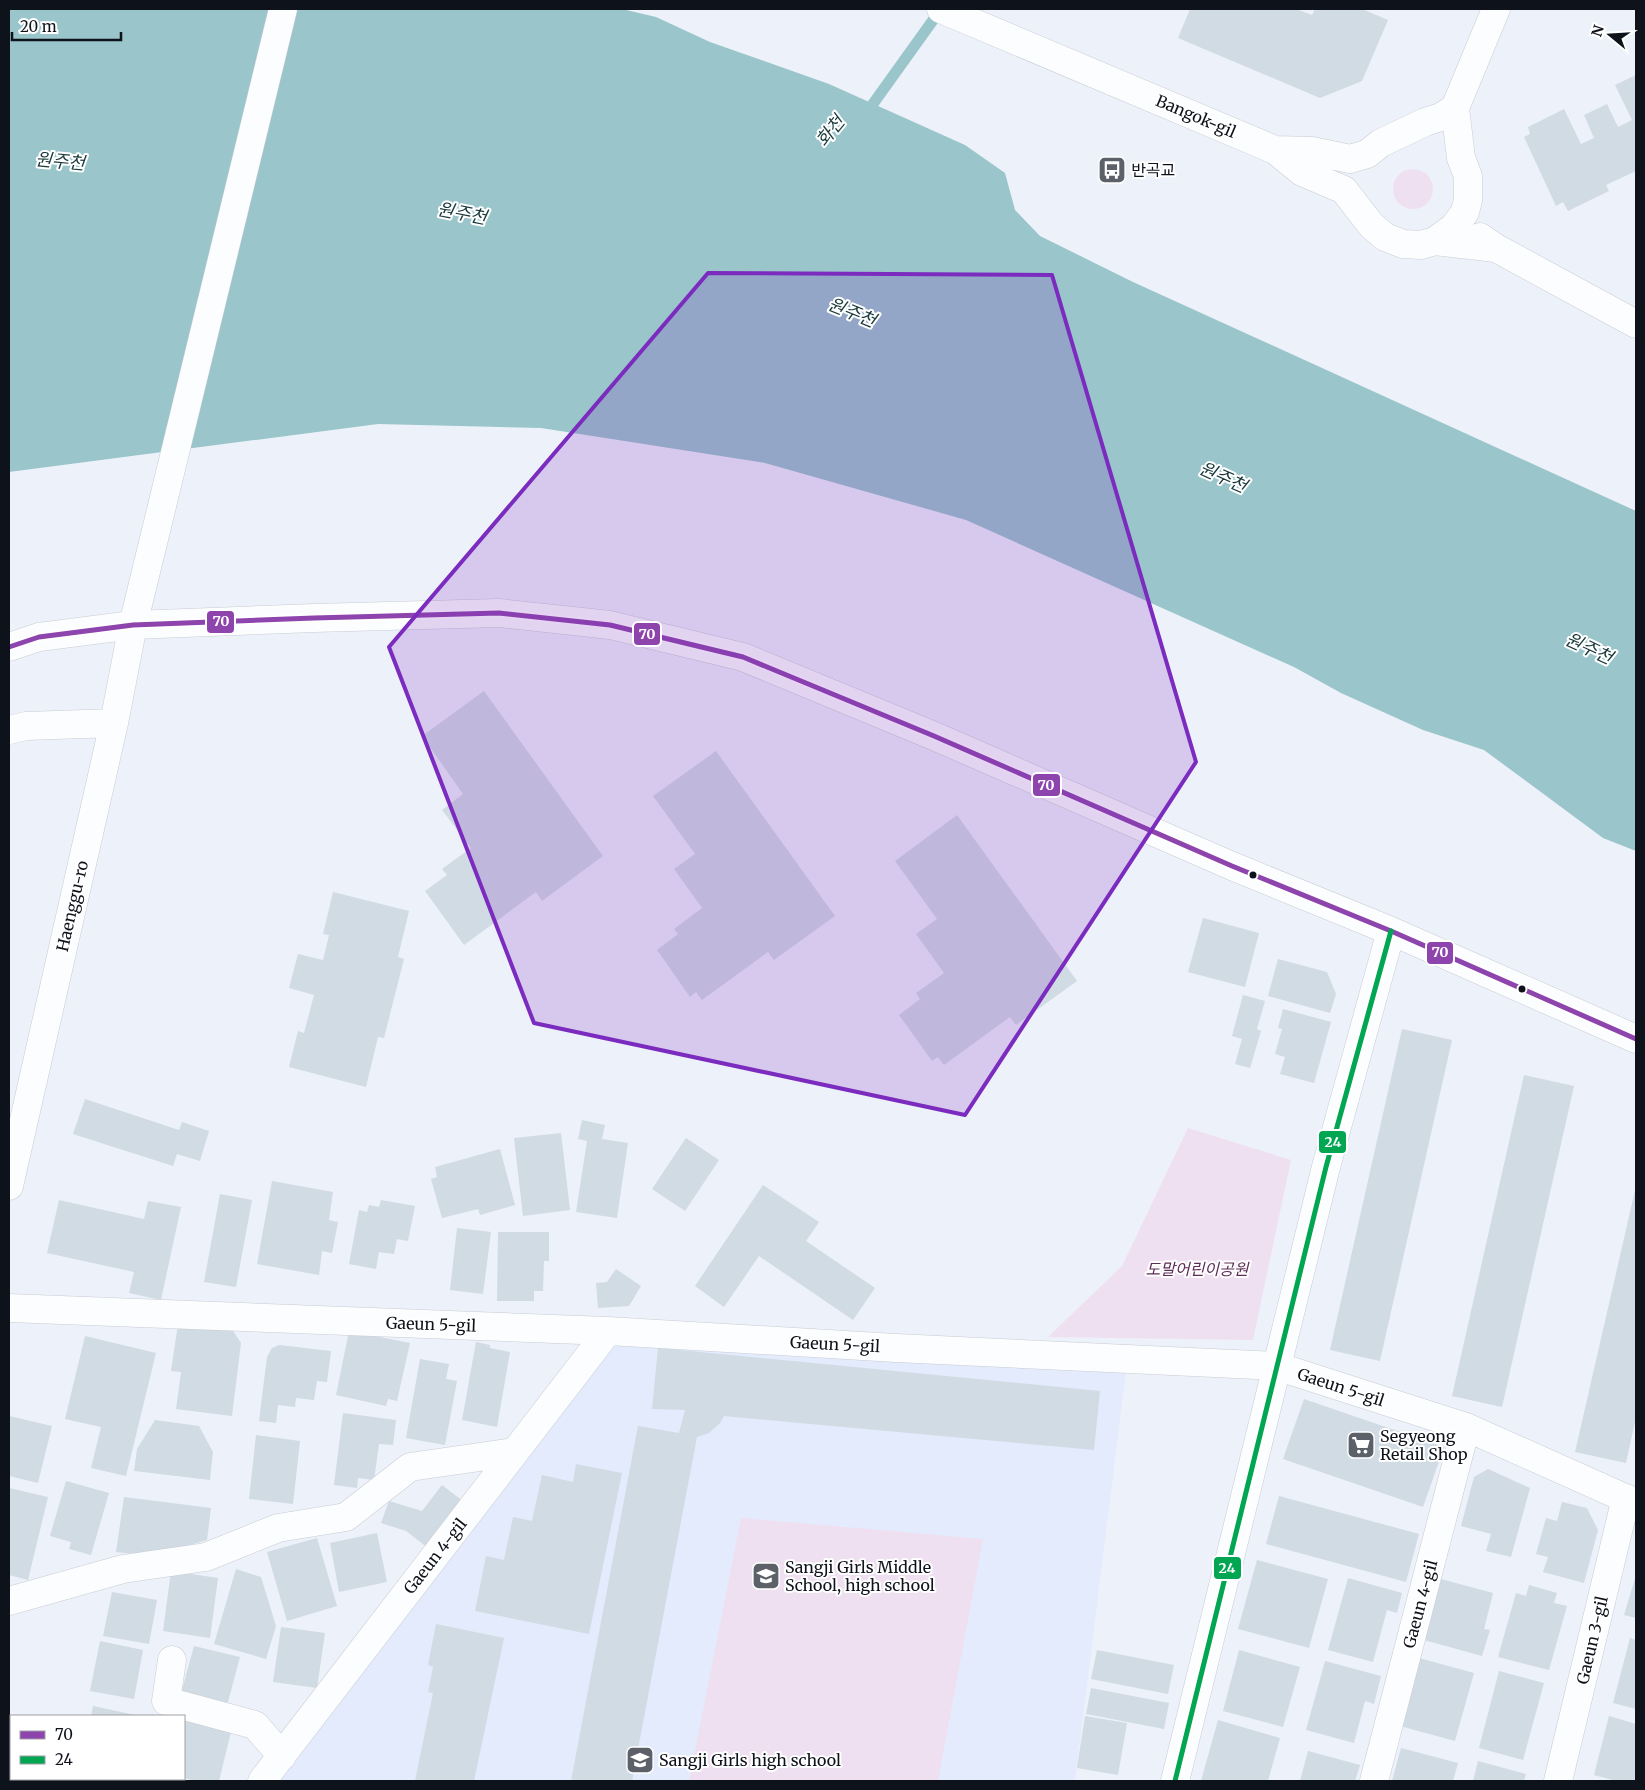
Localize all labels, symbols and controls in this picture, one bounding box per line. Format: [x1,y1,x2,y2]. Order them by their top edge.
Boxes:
scale bar [12,10,121,42]
north arrow [1585,10,1635,60]
text: 20 m [20,17,57,36]
text: N [1587,23,1608,39]
street label: Bangok-gil [1153,90,1239,142]
water label: 화천 [811,109,851,151]
water label: 원주천 [34,147,88,175]
bus stop icon: 반곡교 [1097,155,1127,185]
place label: 반곡교 [1131,160,1175,180]
water label: 원주천 [435,197,491,229]
water label: 원주천 [825,292,882,333]
water label: 원주천 [1196,456,1253,499]
line badge: 70 [206,610,235,634]
text: 70 [212,612,230,630]
line badge: 70 [633,622,661,646]
text: 70 [638,625,656,643]
water label: 원주천 [1562,627,1619,670]
line badge: 70 [1032,773,1061,797]
text: 70 [1037,776,1055,794]
street label: Haenggu-ro [52,859,92,953]
unlabelled marker [1248,870,1258,880]
line badge: 70 [1426,941,1454,965]
text: 70 [1431,943,1449,961]
unlabelled marker [1517,984,1527,994]
line badge: 24 [1318,1130,1347,1154]
text: 24 [1325,1133,1342,1151]
park label: 도말어린이공원 [1145,1259,1250,1279]
street label: Gaeun 5-gil [386,1312,476,1336]
street label: Gaeun 5-gil [789,1332,881,1356]
street label: Gaeun 5-gil [1295,1364,1387,1410]
place label: Segyeong Retail Shop [1380,1426,1468,1464]
supermarket icon: Segyeong Retail Shop [1346,1430,1376,1460]
street label: Gaeun 4-gil [399,1514,471,1598]
line badge: 24 [1213,1556,1242,1580]
place label: Sangji Girls Middle School, high school [785,1557,935,1595]
street label: Gaeun 4-gil [1399,1558,1441,1650]
text: 24 [1219,1559,1236,1577]
school or university icon: Sangji Girls Middle School, high school [751,1561,781,1591]
street label: Gaeun 3-gil [1572,1594,1612,1686]
legend [10,1715,185,1780]
text: 70 [55,1725,73,1744]
school or university icon: Sangji Girls high school [625,1745,655,1775]
text: 24 [55,1750,73,1769]
place label: Sangji Girls high school [659,1750,841,1770]

